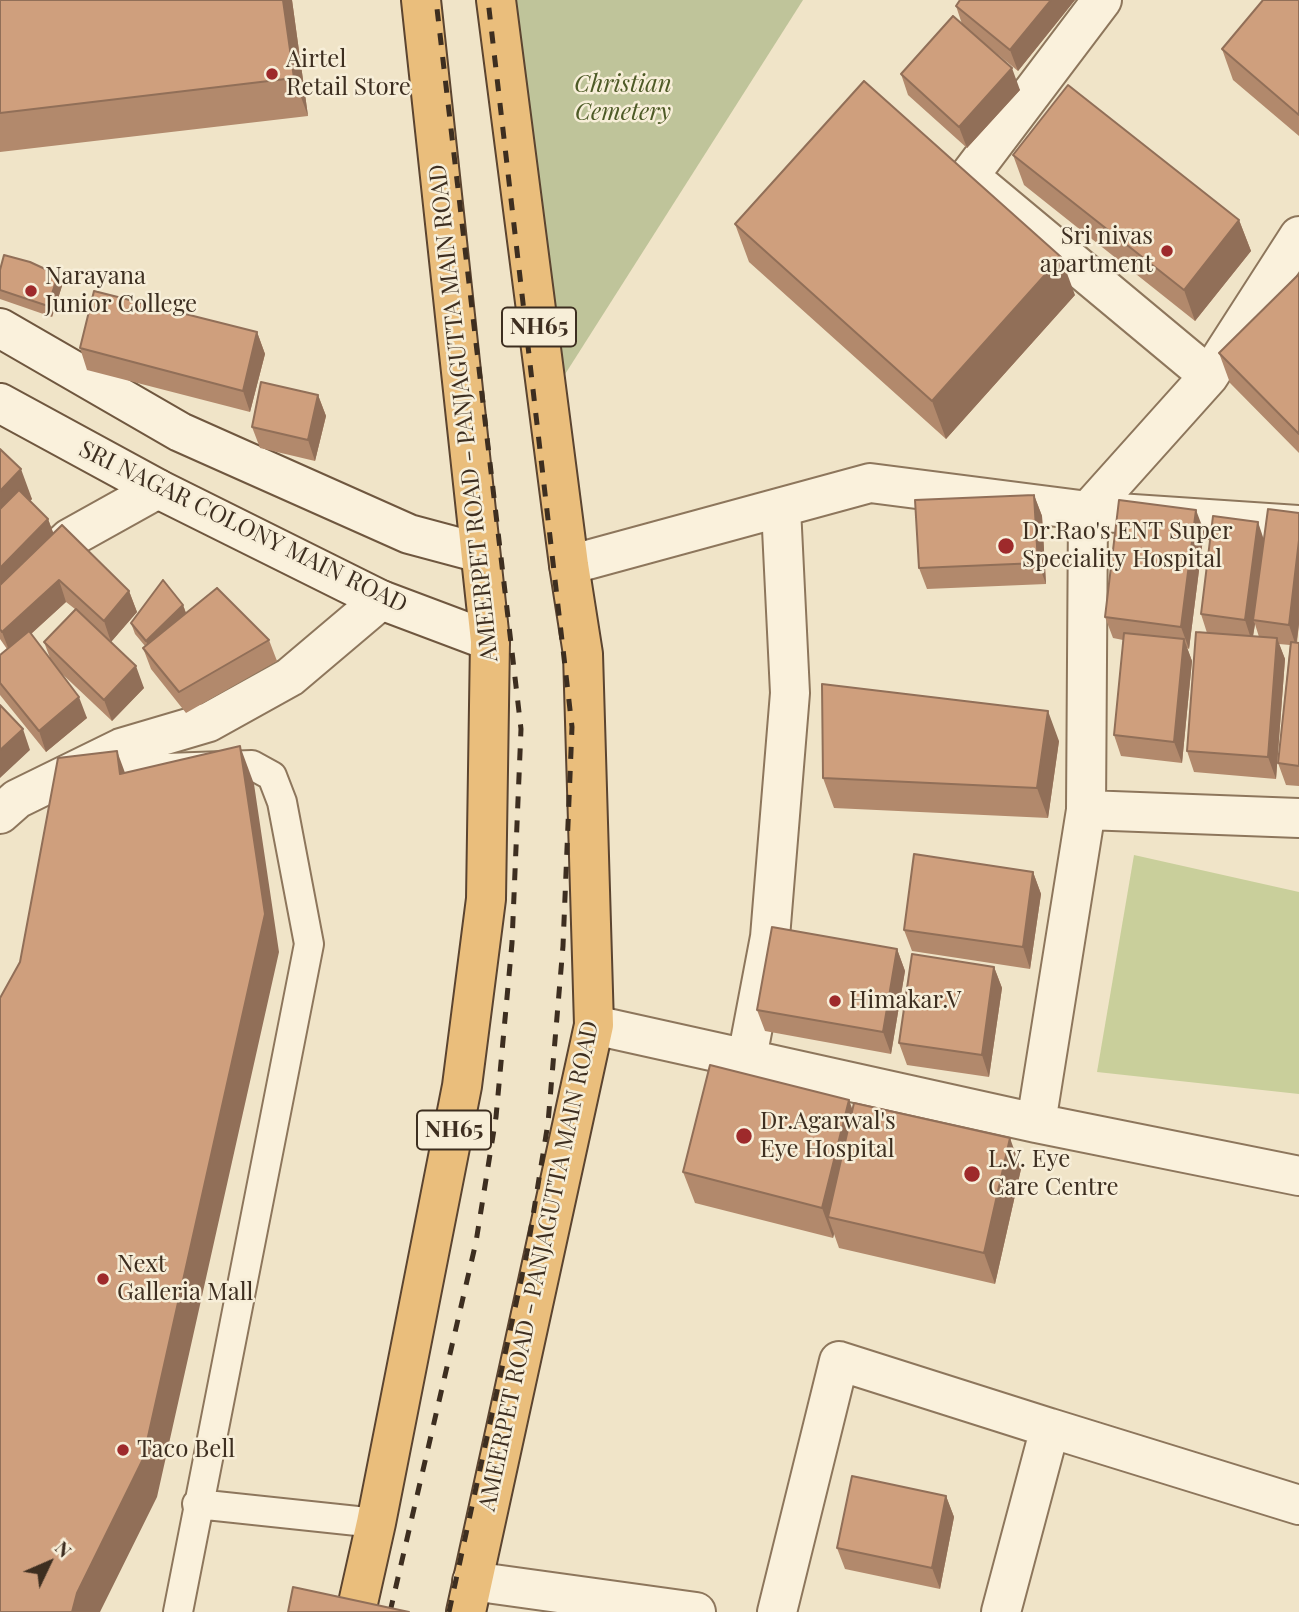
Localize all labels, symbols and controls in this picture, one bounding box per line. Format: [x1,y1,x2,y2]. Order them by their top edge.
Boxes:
place label: Airtel Retail Store [286,46,411,102]
marker: Airtel Retail Store [264,66,280,82]
park label: Christian Cemetery [574,71,672,127]
street label: AMEERPET ROAD - PANJAGUTTA MAIN ROAD [424,163,504,663]
place label: Sri nivas apartment [1040,223,1153,279]
marker: Sri nivas apartment [1159,243,1175,259]
place label: Narayana Junior College [45,263,197,319]
marker: Narayana Junior College [23,283,39,299]
road number: NH65 [502,308,576,346]
street label: SRI NAGAR COLONY MAIN ROAD [74,435,412,619]
place label: Dr.Rao's ENT Super Speciality Hospital [1022,518,1233,574]
marker: Dr.Rao's ENT Super Speciality Hospital [996,536,1016,556]
place label: Himakar.V [849,987,961,1015]
marker: Himakar.V [827,993,843,1009]
street label: AMEERPET ROAD - PANJAGUTTA MAIN ROAD [473,1018,605,1514]
place label: Dr.Agarwal's Eye Hospital [760,1108,896,1164]
road number: NH65 [417,1110,491,1149]
marker: Dr.Agarwal's Eye Hospital [734,1126,754,1146]
place label: L.V. Eye Care Centre [988,1146,1119,1202]
marker: L.V. Eye Care Centre [962,1164,982,1184]
place label: Next Galleria Mall [117,1251,253,1307]
marker: Next Galleria Mall [95,1271,111,1287]
place label: Taco Bell [137,1436,235,1464]
marker: Taco Bell [115,1442,131,1458]
north arrow [14,1528,84,1598]
text: N [50,1534,78,1562]

